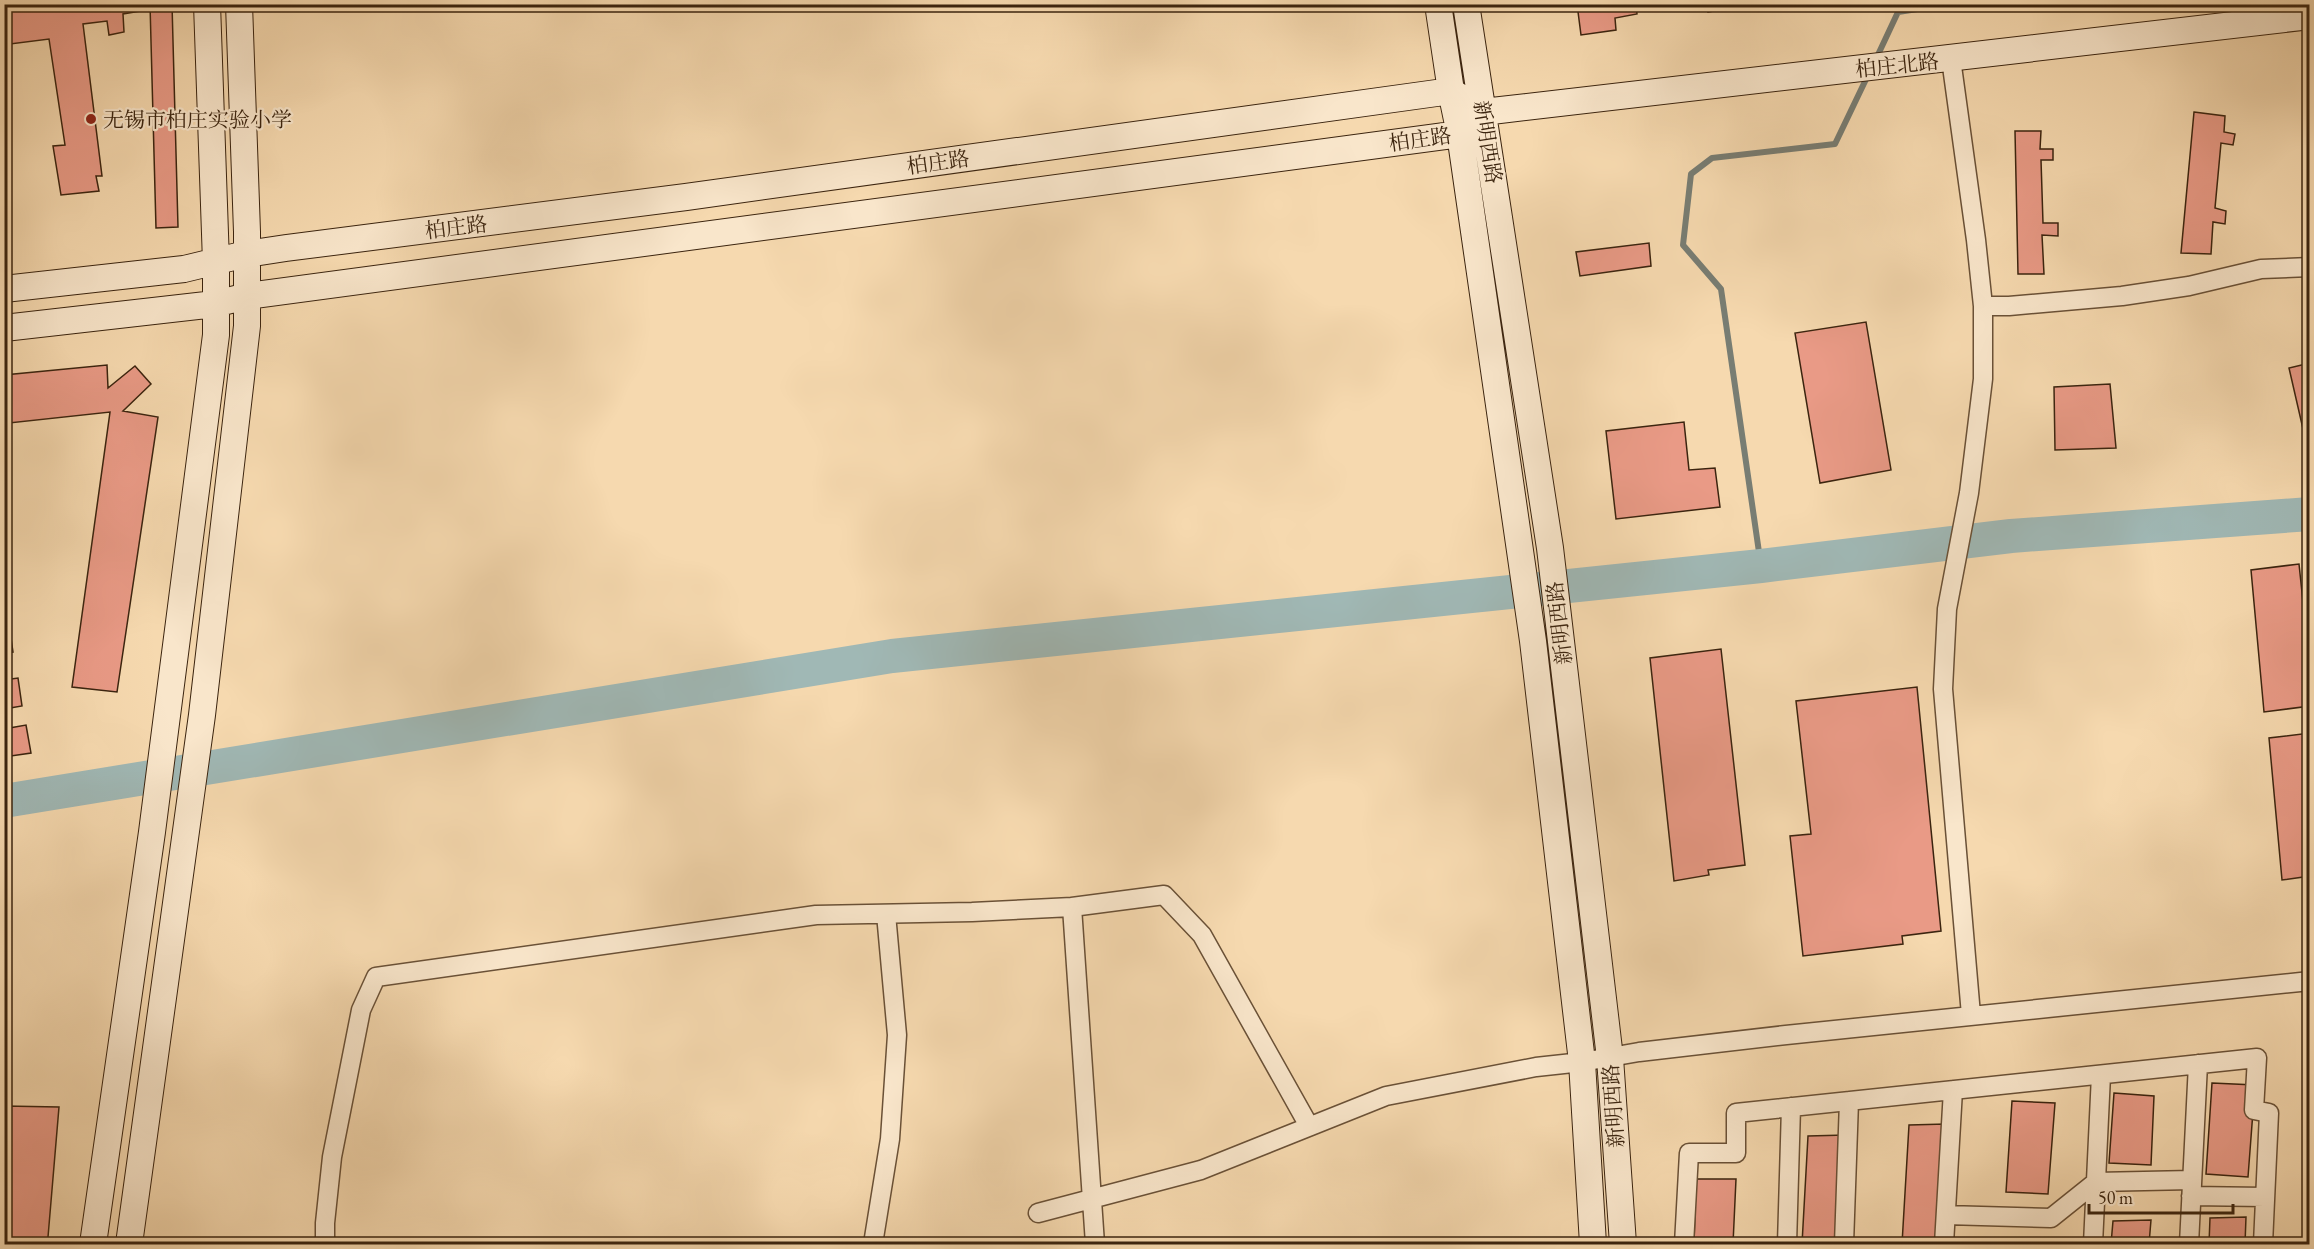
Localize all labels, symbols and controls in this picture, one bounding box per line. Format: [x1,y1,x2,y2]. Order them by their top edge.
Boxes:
street label: 柏庄北路 [1854,47,1940,83]
street label: 新明西路 [1468,98,1508,186]
place label: 无锡市柏庄实验小学 [103,106,292,133]
marker: 无锡市柏庄实验小学 [84,112,98,126]
street label: 柏庄路 [1387,121,1453,157]
street label: 柏庄路 [905,144,971,180]
street label: 柏庄路 [423,210,489,244]
street label: 新明西路 [1540,580,1578,666]
street label: 新明西路 [1597,1063,1629,1149]
scale bar [2089,1177,2233,1215]
text: 50 m [2098,1186,2133,1209]

